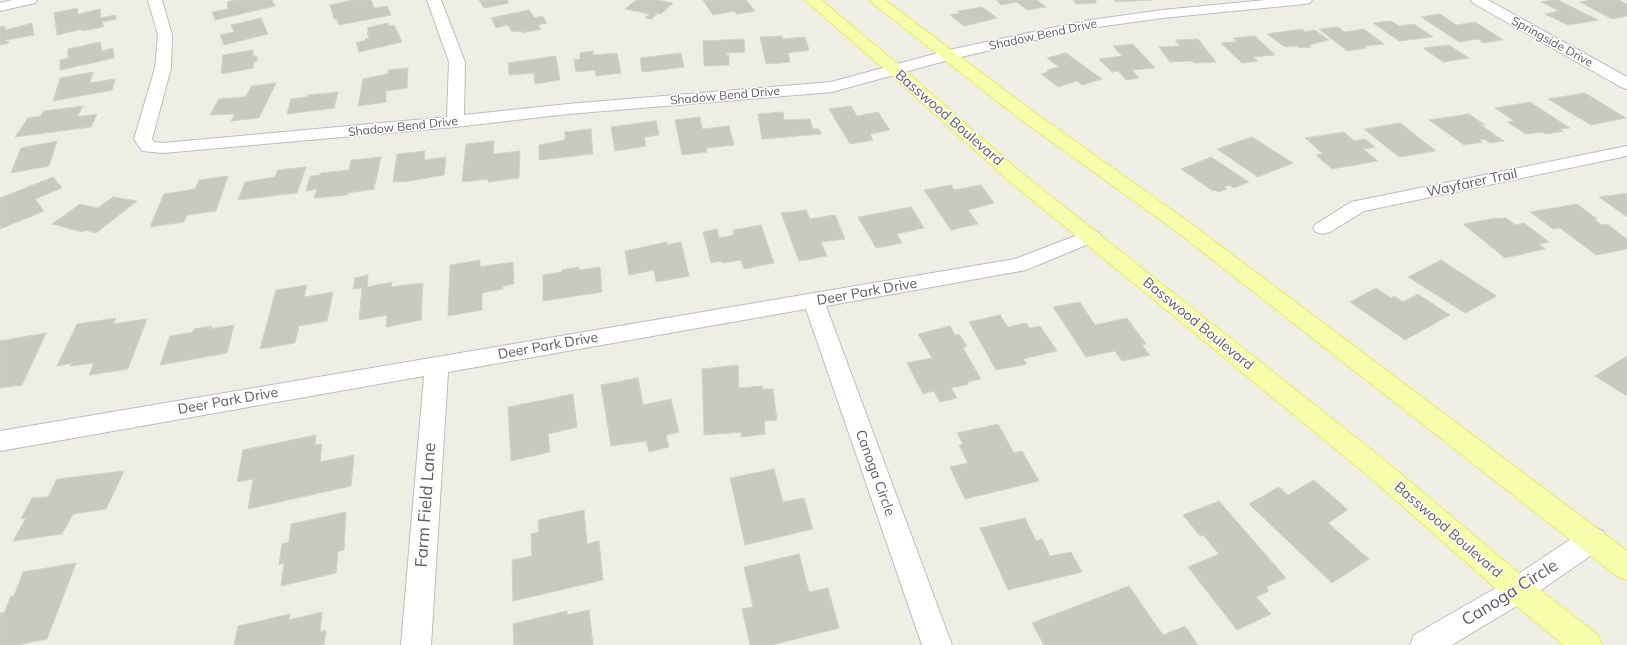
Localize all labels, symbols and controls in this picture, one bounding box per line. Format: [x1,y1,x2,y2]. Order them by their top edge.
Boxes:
street label: Springside Drive [1509,14,1595,70]
street label: Shadow Bend Drive [988,16,1098,54]
street label: Basswood Boulevard [892,67,1006,169]
street label: Shadow Bend Drive [669,84,781,108]
street label: Shadow Bend Drive [347,114,459,140]
street label: Wayfarer Trail [1425,165,1519,201]
street label: Basswood Boulevard [1139,274,1257,374]
street label: Deer Park Drive [816,275,918,309]
street label: Deer Park Drive [497,329,599,363]
street label: Deer Park Drive [177,384,279,418]
street label: Canoga Circle [852,428,898,518]
street label: Farm Field Lane [411,442,441,568]
street label: Basswood Boulevard [1391,479,1505,581]
street label: Canoga Circle [1458,555,1562,631]

